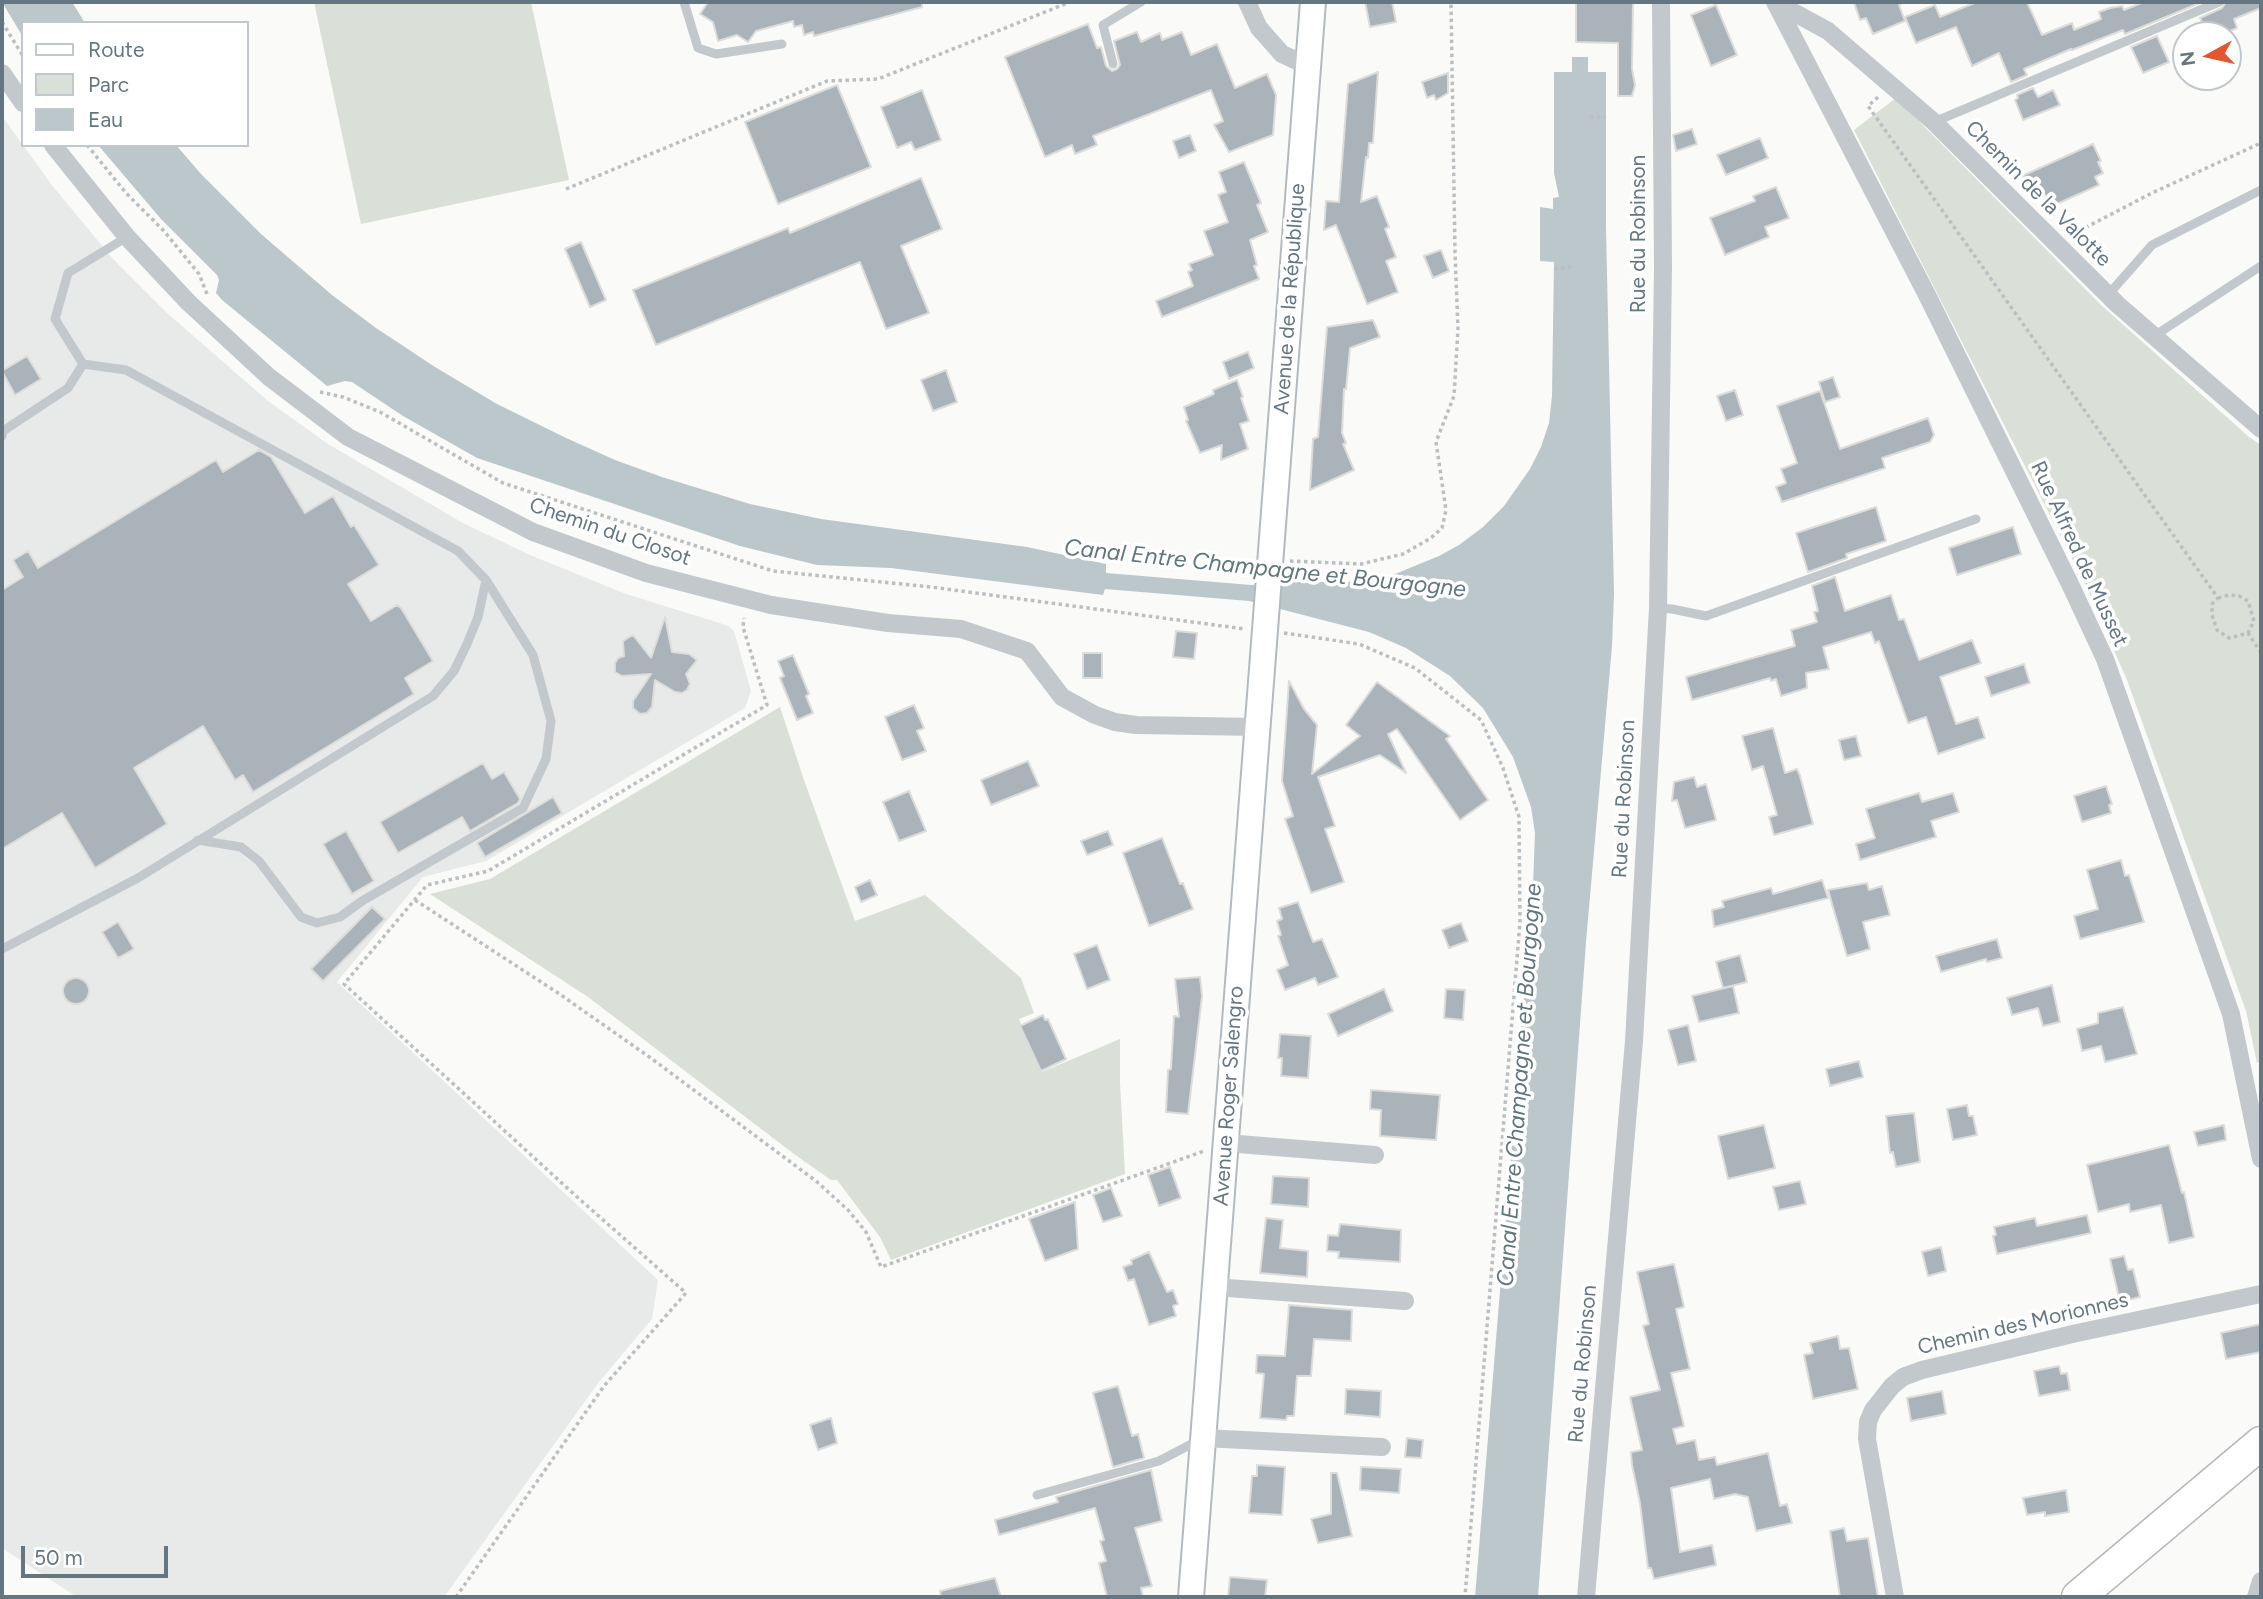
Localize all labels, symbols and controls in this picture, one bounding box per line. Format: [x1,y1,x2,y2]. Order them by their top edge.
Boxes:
legend [21,21,248,147]
north arrow [2172,21,2242,91]
text: Route [88,37,144,62]
text: N [2175,50,2200,68]
text: Parc [88,72,129,97]
text: Eau [88,107,123,132]
street label: Chemin de la Valotte [1960,116,2116,272]
street label: Rue du Robinson [1626,155,1652,313]
street label: Avenue de la République [1269,183,1311,415]
street label: Rue Alfred de Musset [2025,457,2133,651]
street label: Chemin du Closot [526,493,694,571]
water label: Canal Entre Champagne et Bourgogne [1063,534,1467,604]
street label: Rue du Robinson [1607,719,1641,879]
water label: Canal Entre Champagne et Bourgogne [1492,883,1548,1287]
street label: Avenue Roger Salengro [1209,985,1249,1207]
street label: Rue du Robinson [1564,1284,1602,1444]
street label: Chemin des Morionnes [1915,1287,2131,1361]
scale bar [24,1532,172,1576]
text: 50 m [34,1545,83,1570]

